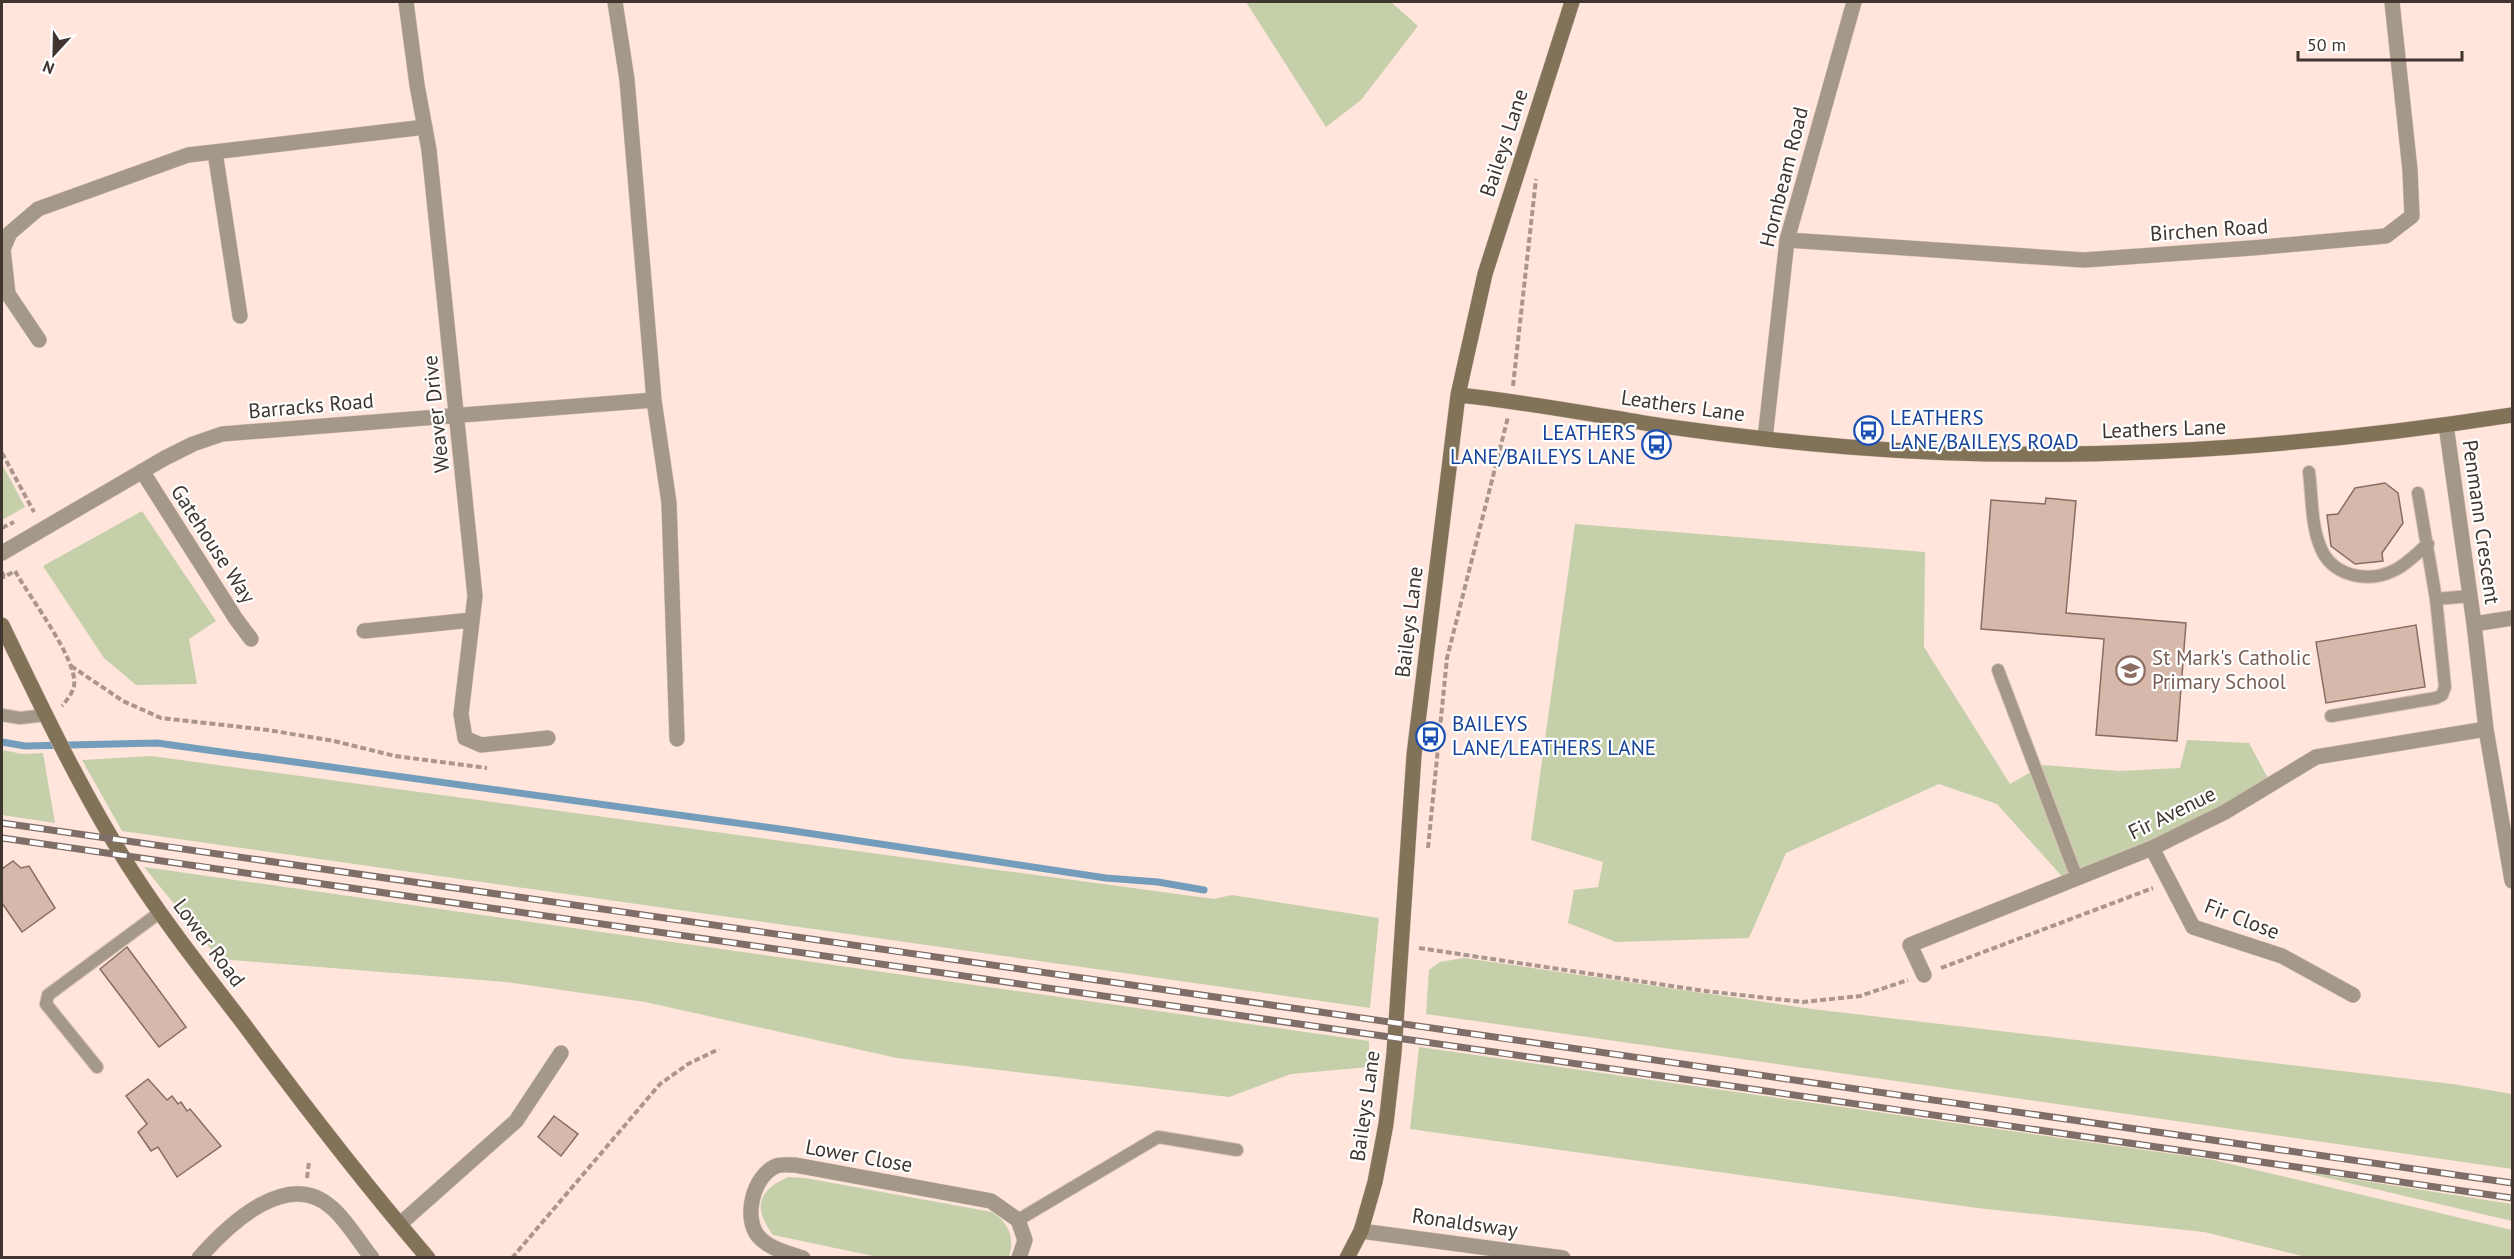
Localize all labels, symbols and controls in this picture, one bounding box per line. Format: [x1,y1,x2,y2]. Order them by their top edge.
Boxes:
north arrow [24,24,84,84]
scale bar [2298,24,2462,62]
text: 50 m [2307,33,2346,56]
text: N [40,57,57,79]
street label: Baileys Lane [1473,85,1534,200]
street label: Hornbeam Road [1753,104,1814,250]
street label: Birchen Road [2149,212,2269,247]
street label: Weaver Drive [416,354,455,474]
street label: Leathers Lane [1620,383,1747,428]
street label: Barracks Road [247,387,375,424]
place label: LEATHERS LANE/BAILEYS ROAD [1890,404,2079,455]
street label: Leathers Lane [2101,413,2227,444]
bus stop icon: LEATHERS LANE/BAILEYS ROAD [1853,414,1885,446]
place label: LEATHERS LANE/BAILEYS LANE [1450,419,1636,470]
bus stop icon: LEATHERS LANE/BAILEYS LANE [1641,429,1673,461]
street label: Penmann Crescent [2457,438,2506,606]
street label: Gatehouse Way [165,479,262,608]
street label: Baileys Lane [1388,565,1429,679]
place label: St Mark's Catholic Primary School [2152,644,2311,695]
school or university icon: St Mark's Catholic Primary School [2115,654,2147,686]
place label: BAILEYS LANE/LEATHERS LANE [1452,710,1656,761]
bus stop icon: BAILEYS LANE/LEATHERS LANE [1415,720,1447,752]
street label: Fir Avenue [2124,780,2220,845]
street label: Fir Close [2201,892,2283,945]
street label: Lower Road [167,893,251,992]
street label: Baileys Lane [1343,1049,1386,1163]
street label: Lower Close [803,1133,915,1178]
street label: Ronaldsway [1410,1202,1520,1243]

